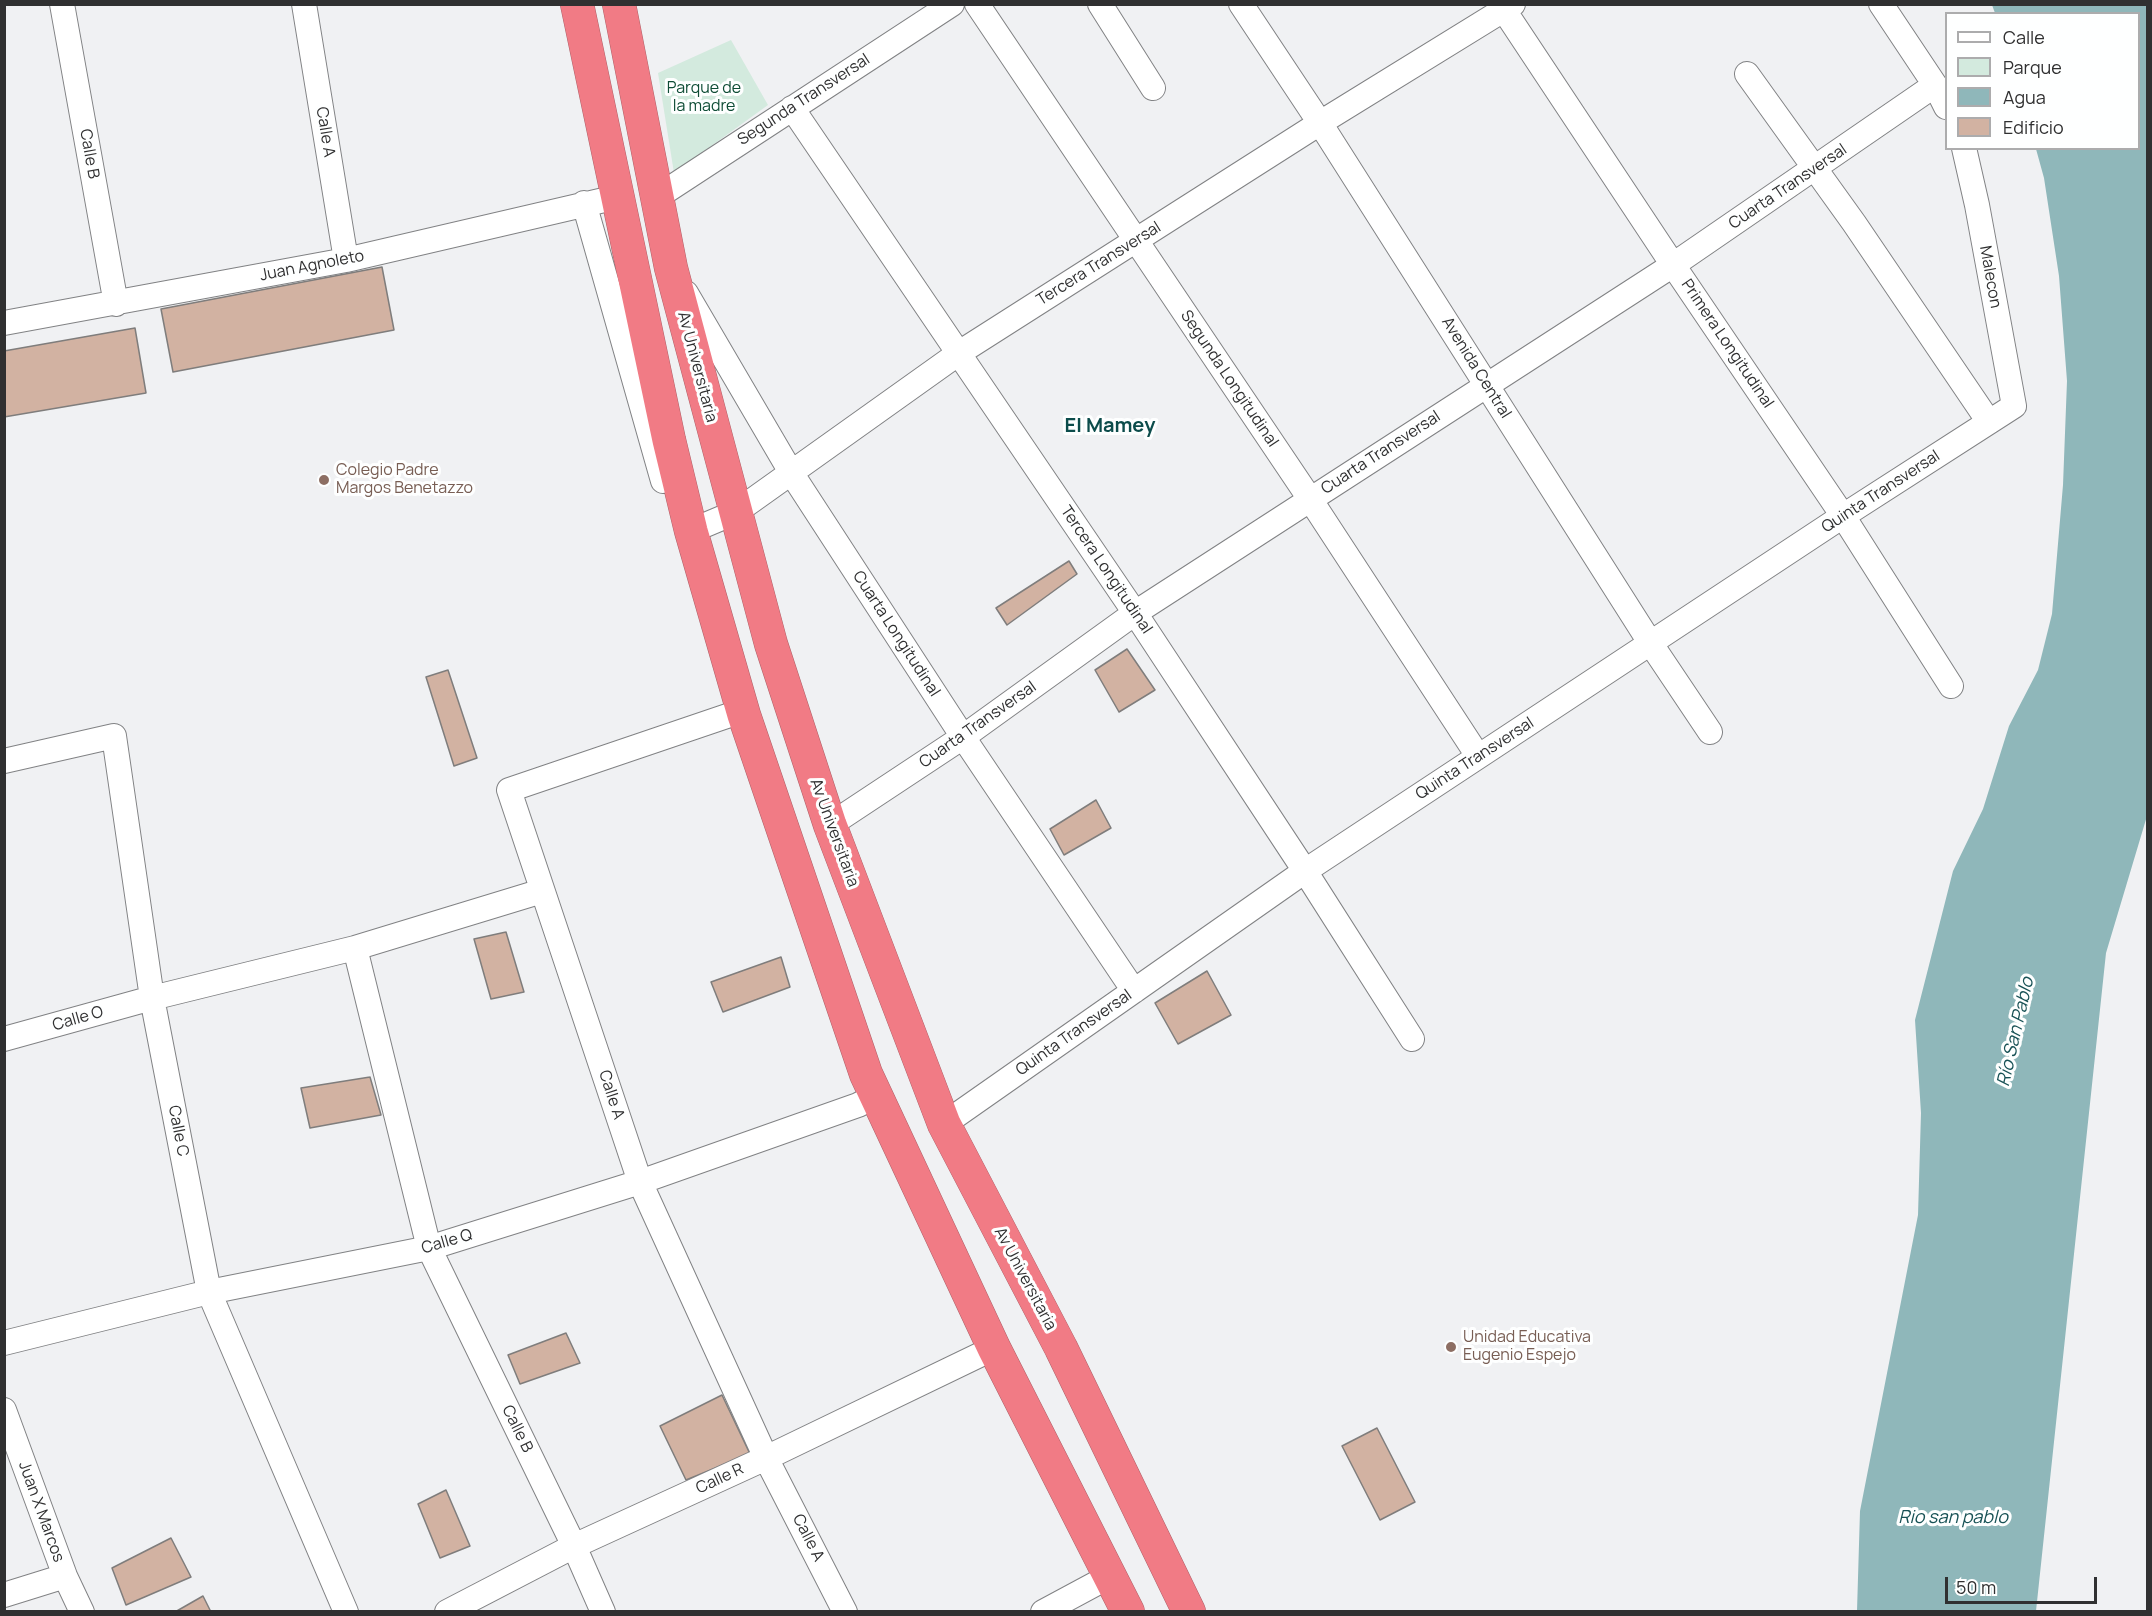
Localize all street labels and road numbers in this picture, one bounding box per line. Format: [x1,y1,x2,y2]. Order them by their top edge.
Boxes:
street label: Segunda Transversal [734,50,874,150]
street label: Calle A [312,106,338,158]
street label: Calle B [75,128,103,180]
street label: Cuarta Transversal [1725,140,1851,234]
street label: Tercera Transversal [1033,218,1165,310]
street label: Malecon [1975,244,2005,310]
street label: Juan Agnoleto [258,246,366,286]
street label: Primera Longitudinal [1677,276,1777,412]
street label: Segunda Longitudinal [1176,307,1282,451]
street label: Av Universitaria [673,310,721,424]
street label: Avenida Central [1437,314,1515,422]
street label: Cuarta Transversal [1318,407,1444,499]
street label: Quinta Transversal [1818,447,1944,537]
street label: Tercera Longitudinal [1056,502,1156,638]
street label: Cuarta Longitudinal [848,568,944,700]
street label: Cuarta Transversal [916,677,1040,773]
street label: Quinta Transversal [1412,714,1538,804]
street label: Av Universitaria [806,776,862,890]
street label: Quinta Transversal [1012,986,1136,1080]
street label: Calle O [50,1003,106,1035]
street label: Calle A [594,1068,628,1122]
street label: Calle C [164,1104,192,1158]
street label: Av Universitaria [990,1224,1060,1334]
street label: Calle Q [419,1226,475,1258]
street label: Calle B [497,1402,537,1456]
street label: Juan X Marcos [14,1459,68,1565]
street label: Calle R [693,1460,747,1498]
street label: Calle A [788,1511,828,1565]

